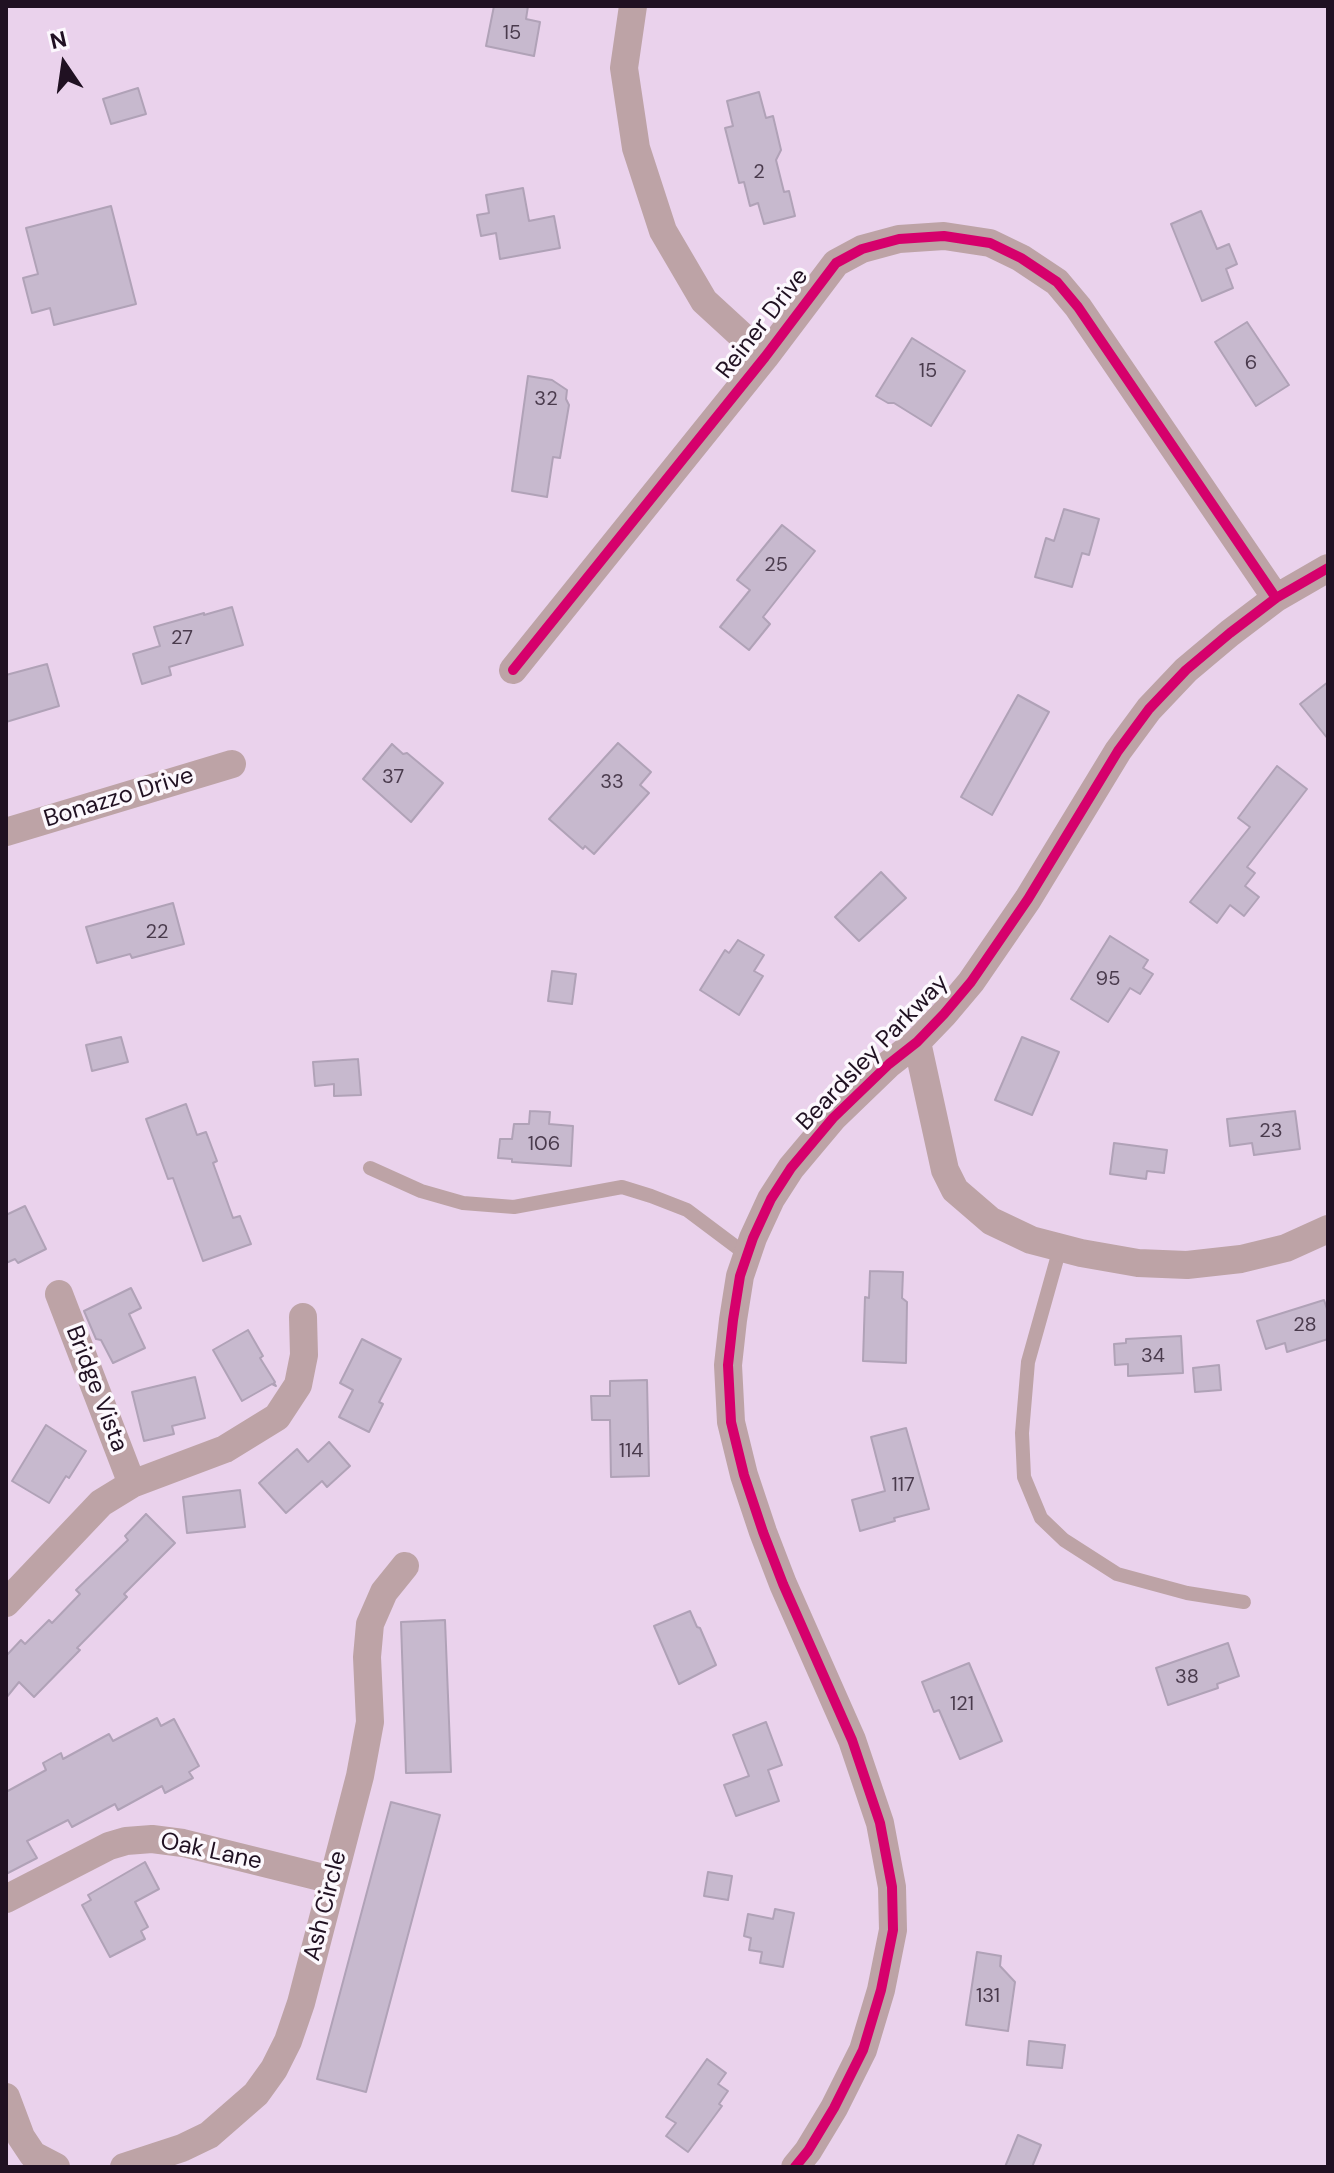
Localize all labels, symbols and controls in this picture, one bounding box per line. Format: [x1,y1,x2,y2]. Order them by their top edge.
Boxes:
house number: 15 [503,22,521,46]
north arrow [24,24,104,104]
text: N [47,24,70,56]
house number: 2 [753,161,765,185]
street label: Reiner Drive [711,263,815,385]
house number: 6 [1245,352,1257,376]
house number: 15 [919,360,937,384]
house number: 32 [534,388,558,412]
house number: 25 [764,554,788,578]
house number: 27 [171,627,193,651]
street label: Bonazzo Drive [41,762,197,834]
house number: 37 [382,766,404,790]
house number: 33 [600,771,624,795]
house number: 22 [145,921,169,945]
house number: 95 [1096,968,1120,992]
street label: Beardsley Parkway [791,969,955,1137]
house number: 23 [1259,1120,1283,1144]
house number: 106 [528,1133,560,1157]
house number: 28 [1293,1314,1317,1338]
street label: Bridge Vista [59,1322,133,1456]
house number: 34 [1141,1345,1165,1369]
house number: 114 [619,1440,643,1464]
house number: 117 [891,1474,915,1498]
house number: 38 [1175,1666,1199,1690]
house number: 121 [950,1693,974,1717]
street label: Oak Lane [158,1827,264,1877]
street label: Ash Circle [298,1848,354,1964]
house number: 131 [976,1985,1000,2009]

